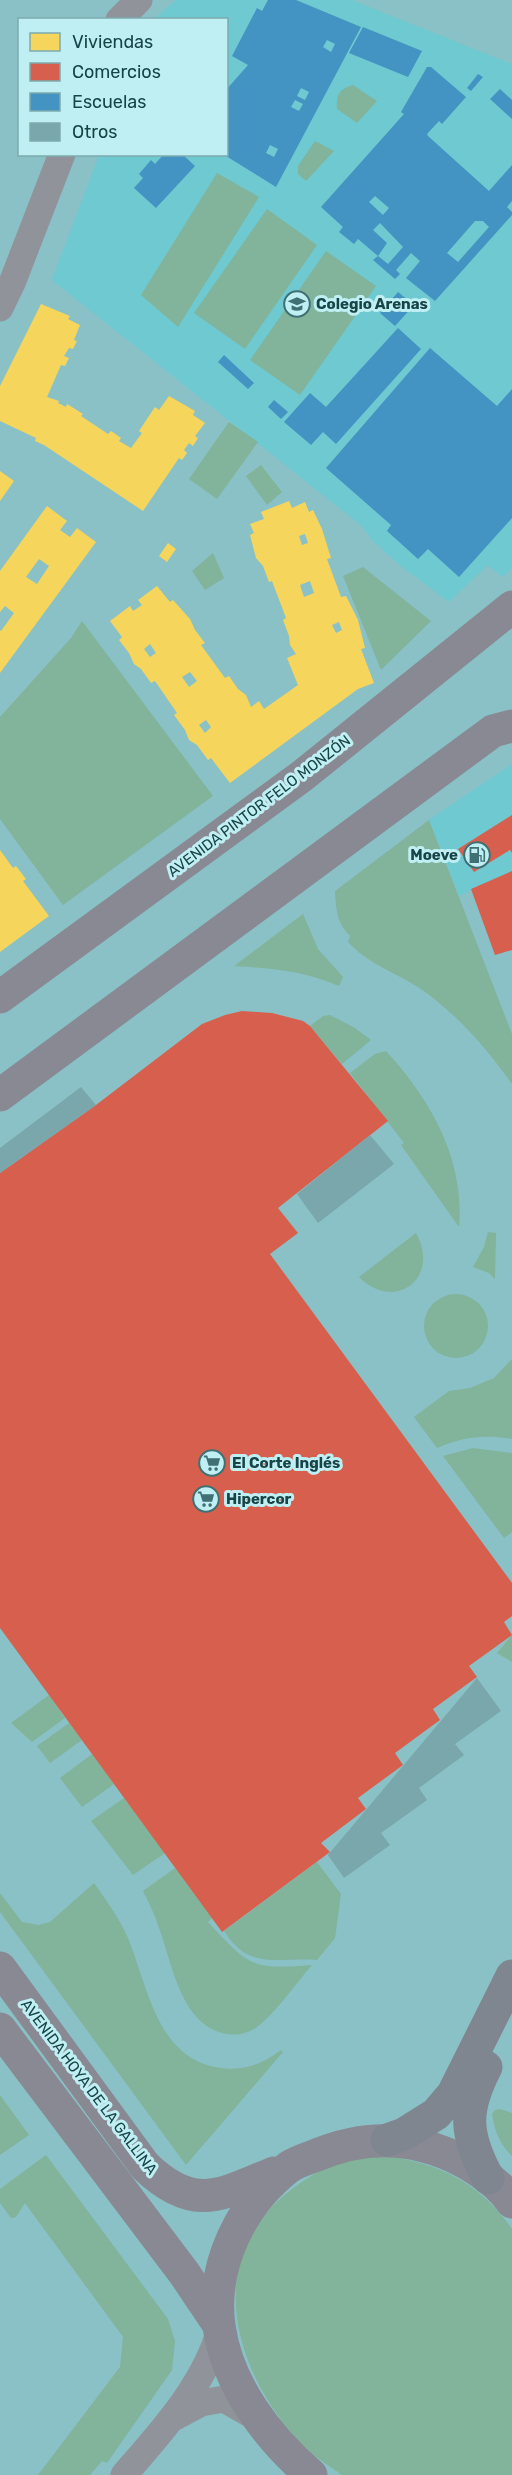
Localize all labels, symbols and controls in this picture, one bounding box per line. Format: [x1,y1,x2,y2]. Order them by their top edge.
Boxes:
legend [18,18,228,156]
text: Viviendas [72,31,153,53]
text: Comercios [72,61,161,83]
text: Escuelas [72,91,146,113]
text: Otros [72,121,117,143]
school or university icon: Colegio Arenas [282,289,312,319]
place label: Colegio Arenas [316,295,428,313]
street label: AVENIDA PINTOR FELO MONZÓN [164,731,354,881]
fuel station icon: Moeve [462,840,492,870]
place label: Moeve [410,846,458,864]
supermarket icon: El Corte Inglés [197,1448,227,1478]
place label: El Corte Inglés [232,1454,340,1472]
supermarket icon: Hipercor [191,1484,221,1514]
place label: Hipercor [226,1490,292,1508]
street label: AVENIDA HOYA DE LA GALLINA [17,1996,161,2178]

